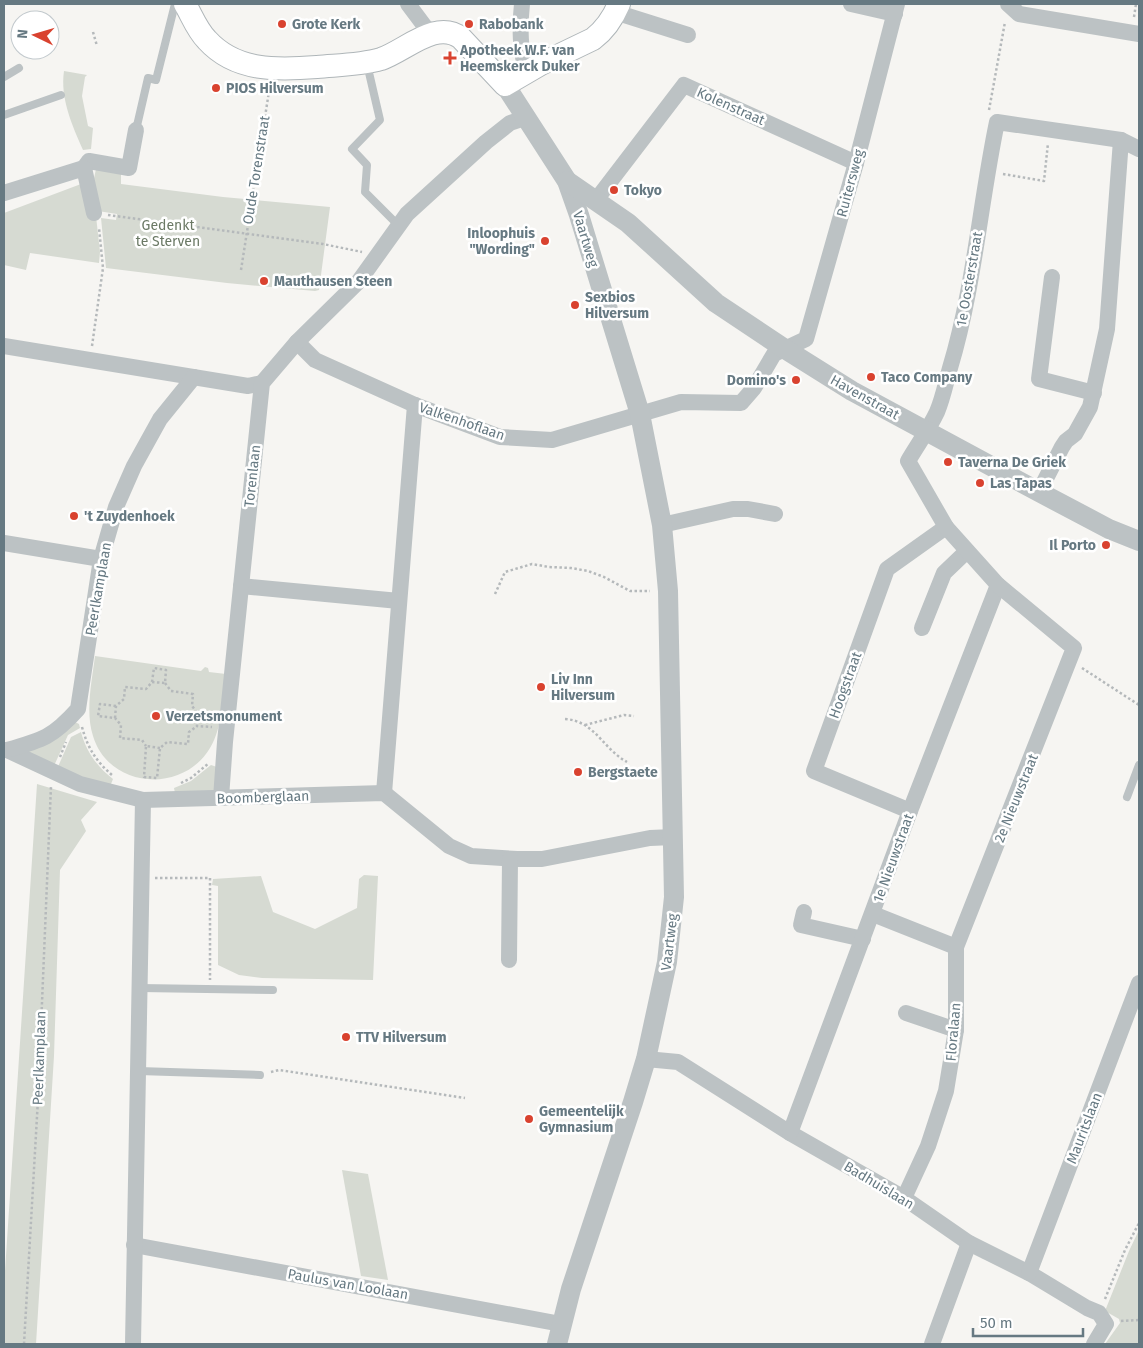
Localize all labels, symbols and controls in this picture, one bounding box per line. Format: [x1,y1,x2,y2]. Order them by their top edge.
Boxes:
north arrow [10,10,60,60]
place label: Grote Kerk [292,16,361,33]
place label: Rabobank [479,16,544,33]
marker: Grote Kerk [276,18,288,30]
marker: Rabobank [463,18,475,30]
text: N [14,29,31,39]
place label: Apotheek W.F. van Heemskerck Duker [459,42,580,75]
marker: Apotheek W.F. van Heemskerck Duker [444,52,456,64]
place label: PIOS Hilversum [226,80,324,97]
marker: PIOS Hilversum [210,82,222,94]
street label: Kolenstraat [694,84,768,129]
street label: Oude Torenstraat [240,114,274,226]
street label: Ruitersweg [833,147,868,219]
place label: Tokyo [624,182,662,199]
marker: Tokyo [608,184,620,196]
street label: Vaartweg [569,209,602,270]
park label: Gedenkt te Sterven [136,217,200,250]
place label: Inloophuis "Wording" [467,225,535,258]
street label: 1e Oosterstraat [953,229,986,328]
marker: Inloophuis "Wording" [539,235,551,247]
place label: Mauthausen Steen [274,273,392,290]
marker: Mauthausen Steen [258,275,270,287]
place label: Sexbios Hilversum [585,289,649,322]
marker: Sexbios Hilversum [569,299,581,311]
place label: Taco Company [881,369,973,386]
marker: Taco Company [865,371,877,383]
place label: Domino's [727,372,786,389]
street label: Havenstraat [827,372,903,424]
marker: Domino's [790,374,802,386]
street label: Valkenhoflaan [417,399,507,444]
street label: Torenlaan [241,444,264,508]
place label: Taverna De Griek [958,454,1066,471]
marker: Taverna De Griek [942,456,954,468]
place label: Las Tapas [990,475,1052,492]
marker: Las Tapas [974,477,986,489]
place label: 't Zuydenhoek [84,508,175,525]
marker: 't Zuydenhoek [68,510,80,522]
place label: Il Porto [1049,537,1096,554]
marker: Il Porto [1100,539,1112,551]
street label: Peerlkamplaan [82,541,115,637]
street label: Hoogstraat [826,649,866,721]
place label: Liv Inn Hilversum [551,671,615,704]
marker: Liv Inn Hilversum [535,681,547,693]
place label: Verzetsmonument [165,708,283,725]
marker: Verzetsmonument [150,710,162,722]
street label: 2e Nieuwstraat [991,751,1042,845]
place label: Bergstaete [588,764,658,781]
marker: Bergstaete [572,766,584,778]
street label: Boomberglaan [216,787,310,808]
street label: 1e Nieuwstraat [870,810,918,905]
street label: Vaartweg [658,912,682,972]
street label: Floralaan [942,1002,965,1062]
street label: Peerlkamplaan [29,1010,50,1106]
place label: TTV Hilversum [356,1029,447,1046]
marker: TTV Hilversum [340,1031,352,1043]
street label: Mauritslaan [1063,1090,1106,1166]
place label: Gemeentelijk Gymnasium [539,1103,624,1136]
marker: Gemeentelijk Gymnasium [523,1113,535,1125]
street label: Badhuislaan [841,1158,917,1213]
street label: Paulus van Loolaan [286,1266,410,1303]
scale bar [973,1306,1083,1338]
text: 50 m [980,1314,1013,1332]

